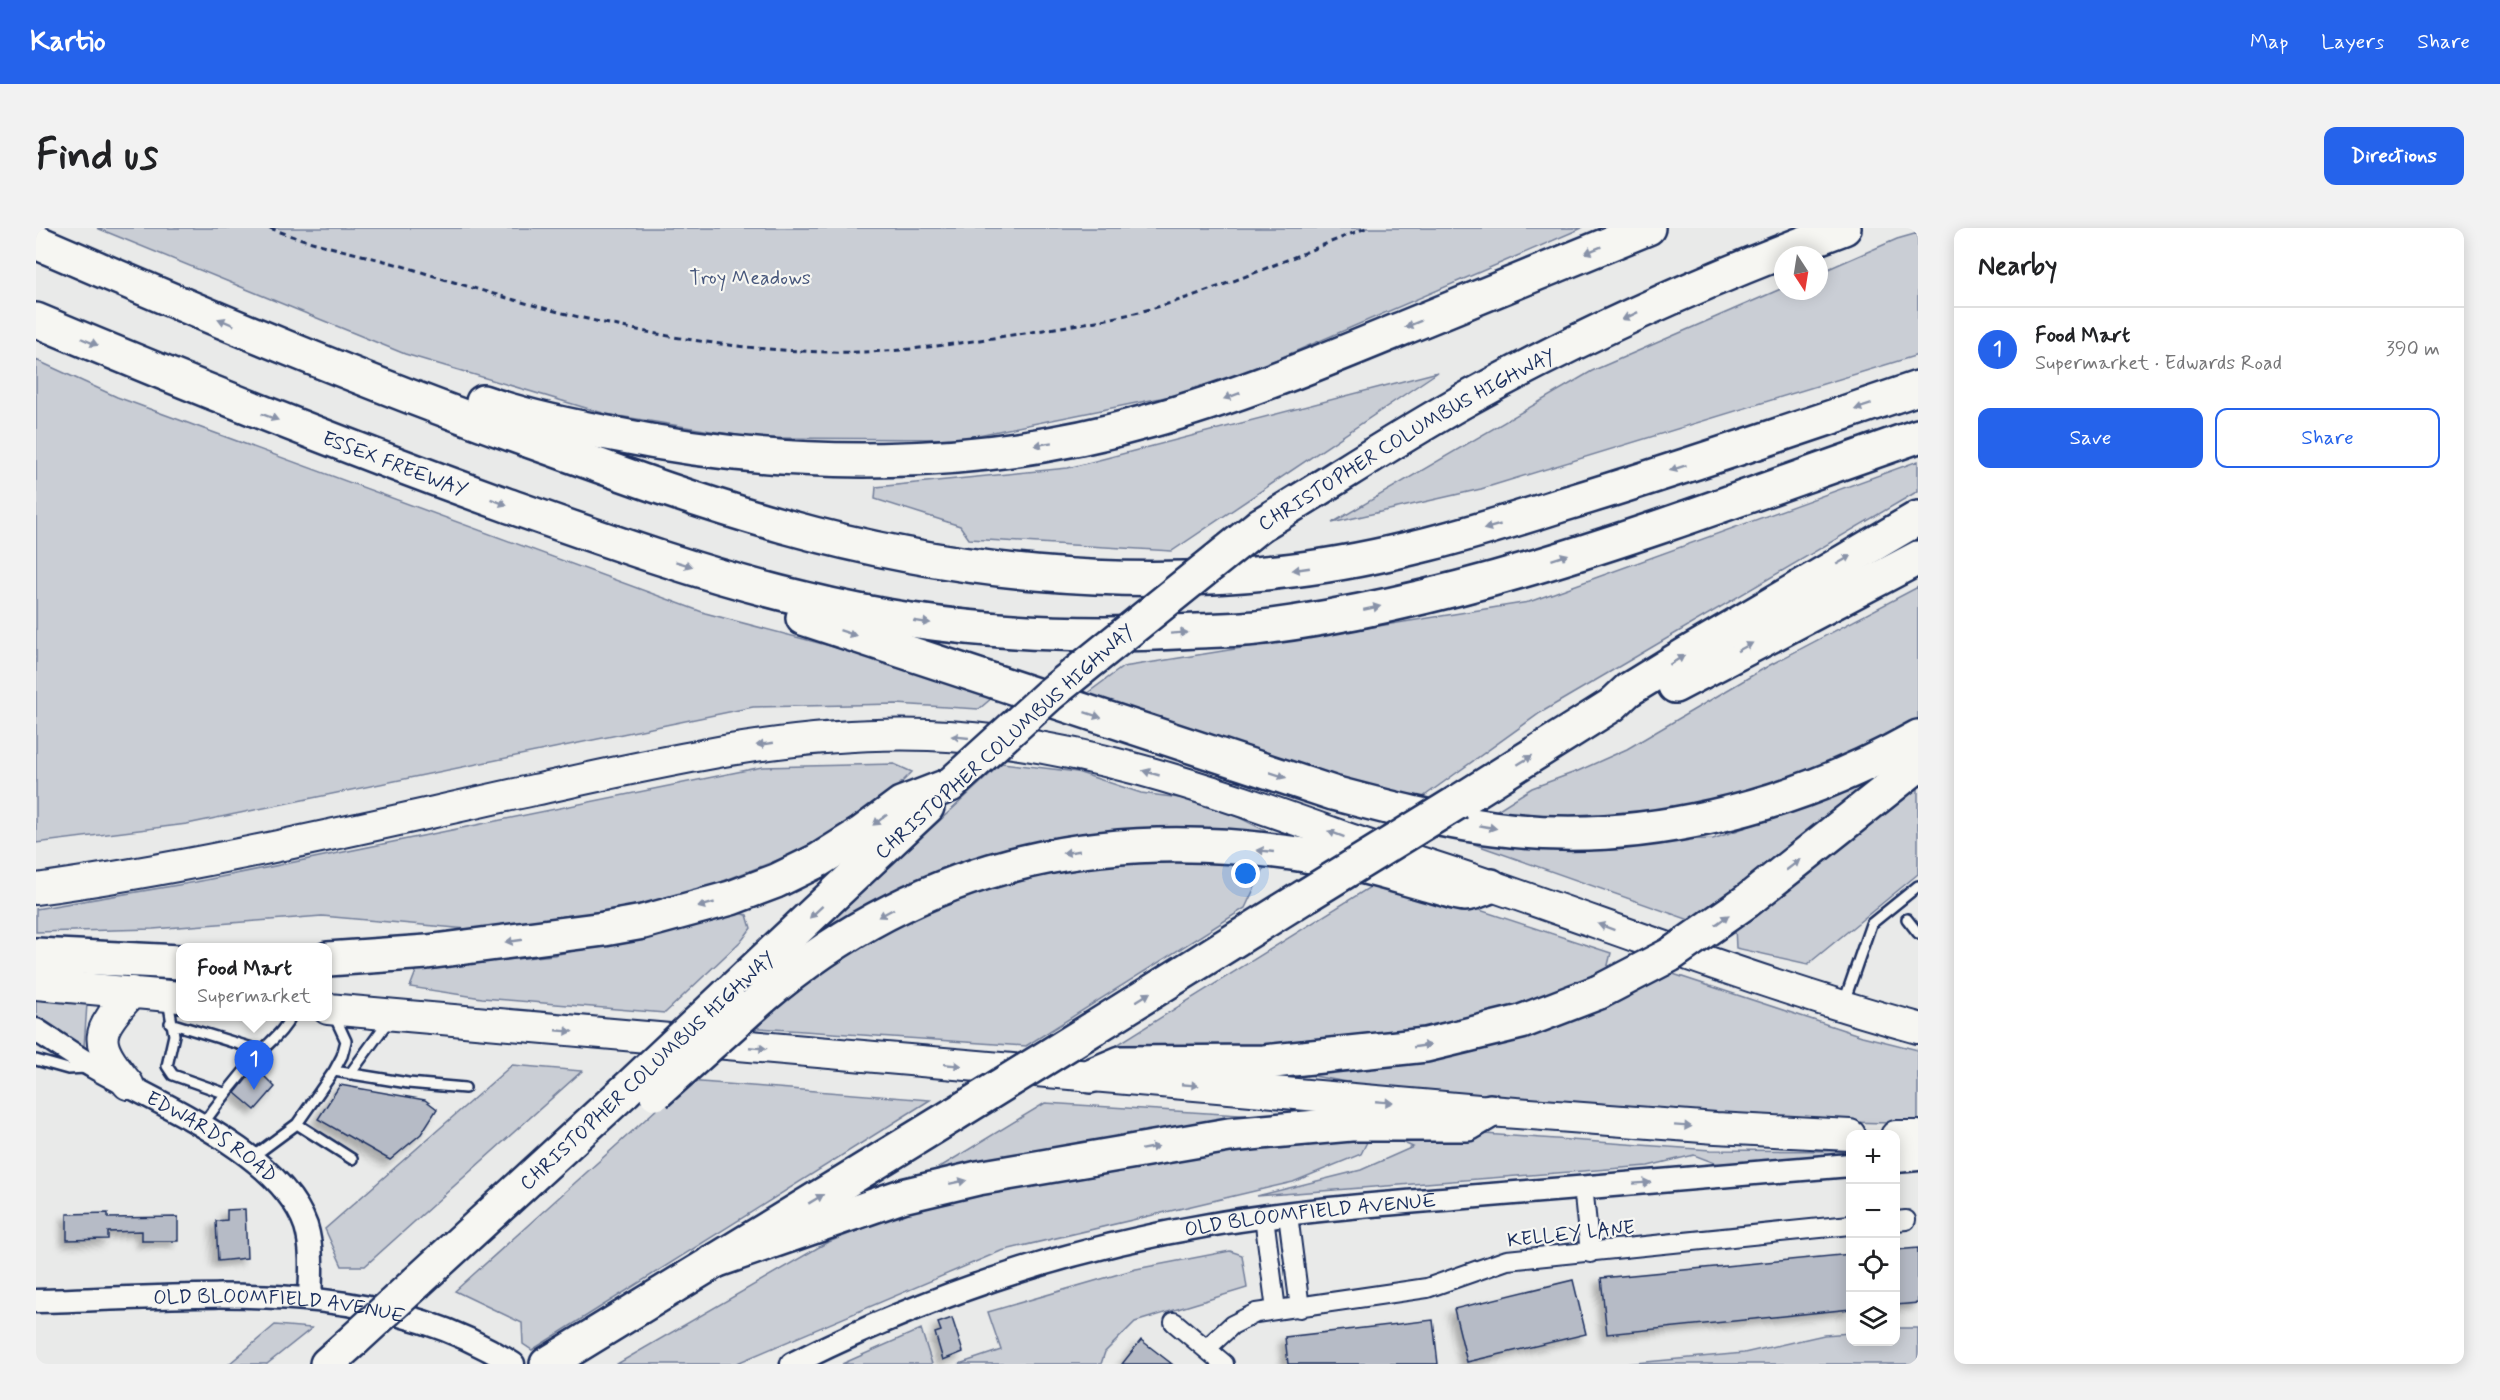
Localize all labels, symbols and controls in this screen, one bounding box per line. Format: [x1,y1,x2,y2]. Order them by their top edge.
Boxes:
text: Kartio [30,24,106,61]
text: Map [2250,28,2288,56]
text: Layers [2321,28,2384,56]
text: Share [2417,28,2470,56]
button: Directions [2324,127,2464,185]
text: Find us [36,129,158,184]
one-way arrow [1584,245,1602,255]
north arrow [1774,246,1828,300]
text: Nearby [1978,250,2057,284]
park label: Troy Meadows [689,265,811,292]
one-way arrow [1622,311,1639,320]
one-way arrow [217,317,235,326]
one-way arrow [1404,320,1422,329]
text: Food Mart [2035,322,2130,350]
text: 1 [1993,336,2002,363]
text: 390 m [2386,336,2440,363]
one-way arrow [81,338,99,347]
street label: CHRISTOPHER COLUMBUS HIGHWAY [1254,342,1560,538]
text: Supermarket · Edwards Road [2035,350,2282,377]
one-way arrow [1223,391,1241,401]
one-way arrow [1853,402,1871,412]
button: Save [1978,408,2203,468]
button: Share [2215,408,2440,468]
one-way arrow [261,412,279,422]
street label: ESSEX FREEWAY [318,425,471,505]
one-way arrow [1033,440,1052,449]
one-way arrow [1669,464,1687,474]
one-way arrow [490,497,508,507]
one-way arrow [1482,523,1500,532]
one-way arrow [1551,552,1569,561]
one-way arrow [1836,554,1852,565]
one-way arrow [675,560,693,569]
one-way arrow [1292,565,1311,574]
one-way arrow [1363,603,1382,613]
one-way arrow [913,617,932,626]
street label: CHRISTOPHER COLUMBUS HIGHWAY [869,618,1141,866]
one-way arrow [1170,628,1189,637]
one-way arrow [839,629,857,639]
one-way arrow [1736,642,1753,652]
one-way arrow [1668,654,1685,665]
one-way arrow [1084,710,1102,720]
one-way arrow [950,732,969,742]
one-way arrow [756,740,775,749]
one-way arrow [1517,754,1533,765]
one-way arrow [1142,768,1160,777]
one-way arrow [1269,771,1287,780]
one-way arrow [872,814,888,826]
one-way arrow [1478,823,1497,832]
one-way arrow [1327,829,1345,839]
one-way arrow [1255,846,1274,856]
one-way arrow [1061,847,1080,856]
one-way arrow [1785,858,1801,871]
your location [1231,859,1260,888]
one-way arrow [696,901,714,910]
one-way arrow [809,904,823,918]
one-way arrow [878,908,895,918]
one-way arrow [1714,914,1729,926]
one-way arrow [1597,921,1615,931]
one-way arrow [505,937,524,946]
popup [176,943,332,1021]
street label: CHRISTOPHER COLUMBUS HIGHWAY [514,945,782,1197]
text: Food Mart [197,955,292,983]
text: Supermarket [197,983,311,1010]
one-way arrow [1135,991,1152,1002]
one-way arrow [555,1026,574,1036]
pin: 1 [234,1040,274,1090]
one-way arrow [1412,1041,1431,1050]
one-way arrow [749,1043,768,1053]
one-way arrow [943,1060,962,1070]
one-way arrow [1180,1080,1199,1090]
street label: EDWARDS ROAD [141,1085,283,1189]
one-way arrow [1375,1097,1394,1107]
one-way arrow [1674,1121,1693,1131]
map controls [1846,1130,1900,1346]
button: + [1846,1130,1900,1184]
one-way arrow [1141,1144,1160,1153]
one-way arrow [949,1177,968,1187]
one-way arrow [1632,1178,1651,1187]
button: − [1846,1184,1900,1238]
street label: OLD BLOOMFIELD AVENUE [1182,1188,1437,1244]
one-way arrow [807,1193,824,1204]
street label: KELLEY LANE [1506,1214,1636,1255]
button: locate [1846,1238,1900,1292]
street label: OLD BLOOMFIELD AVENUE [153,1284,408,1331]
button: layers [1846,1292,1900,1346]

